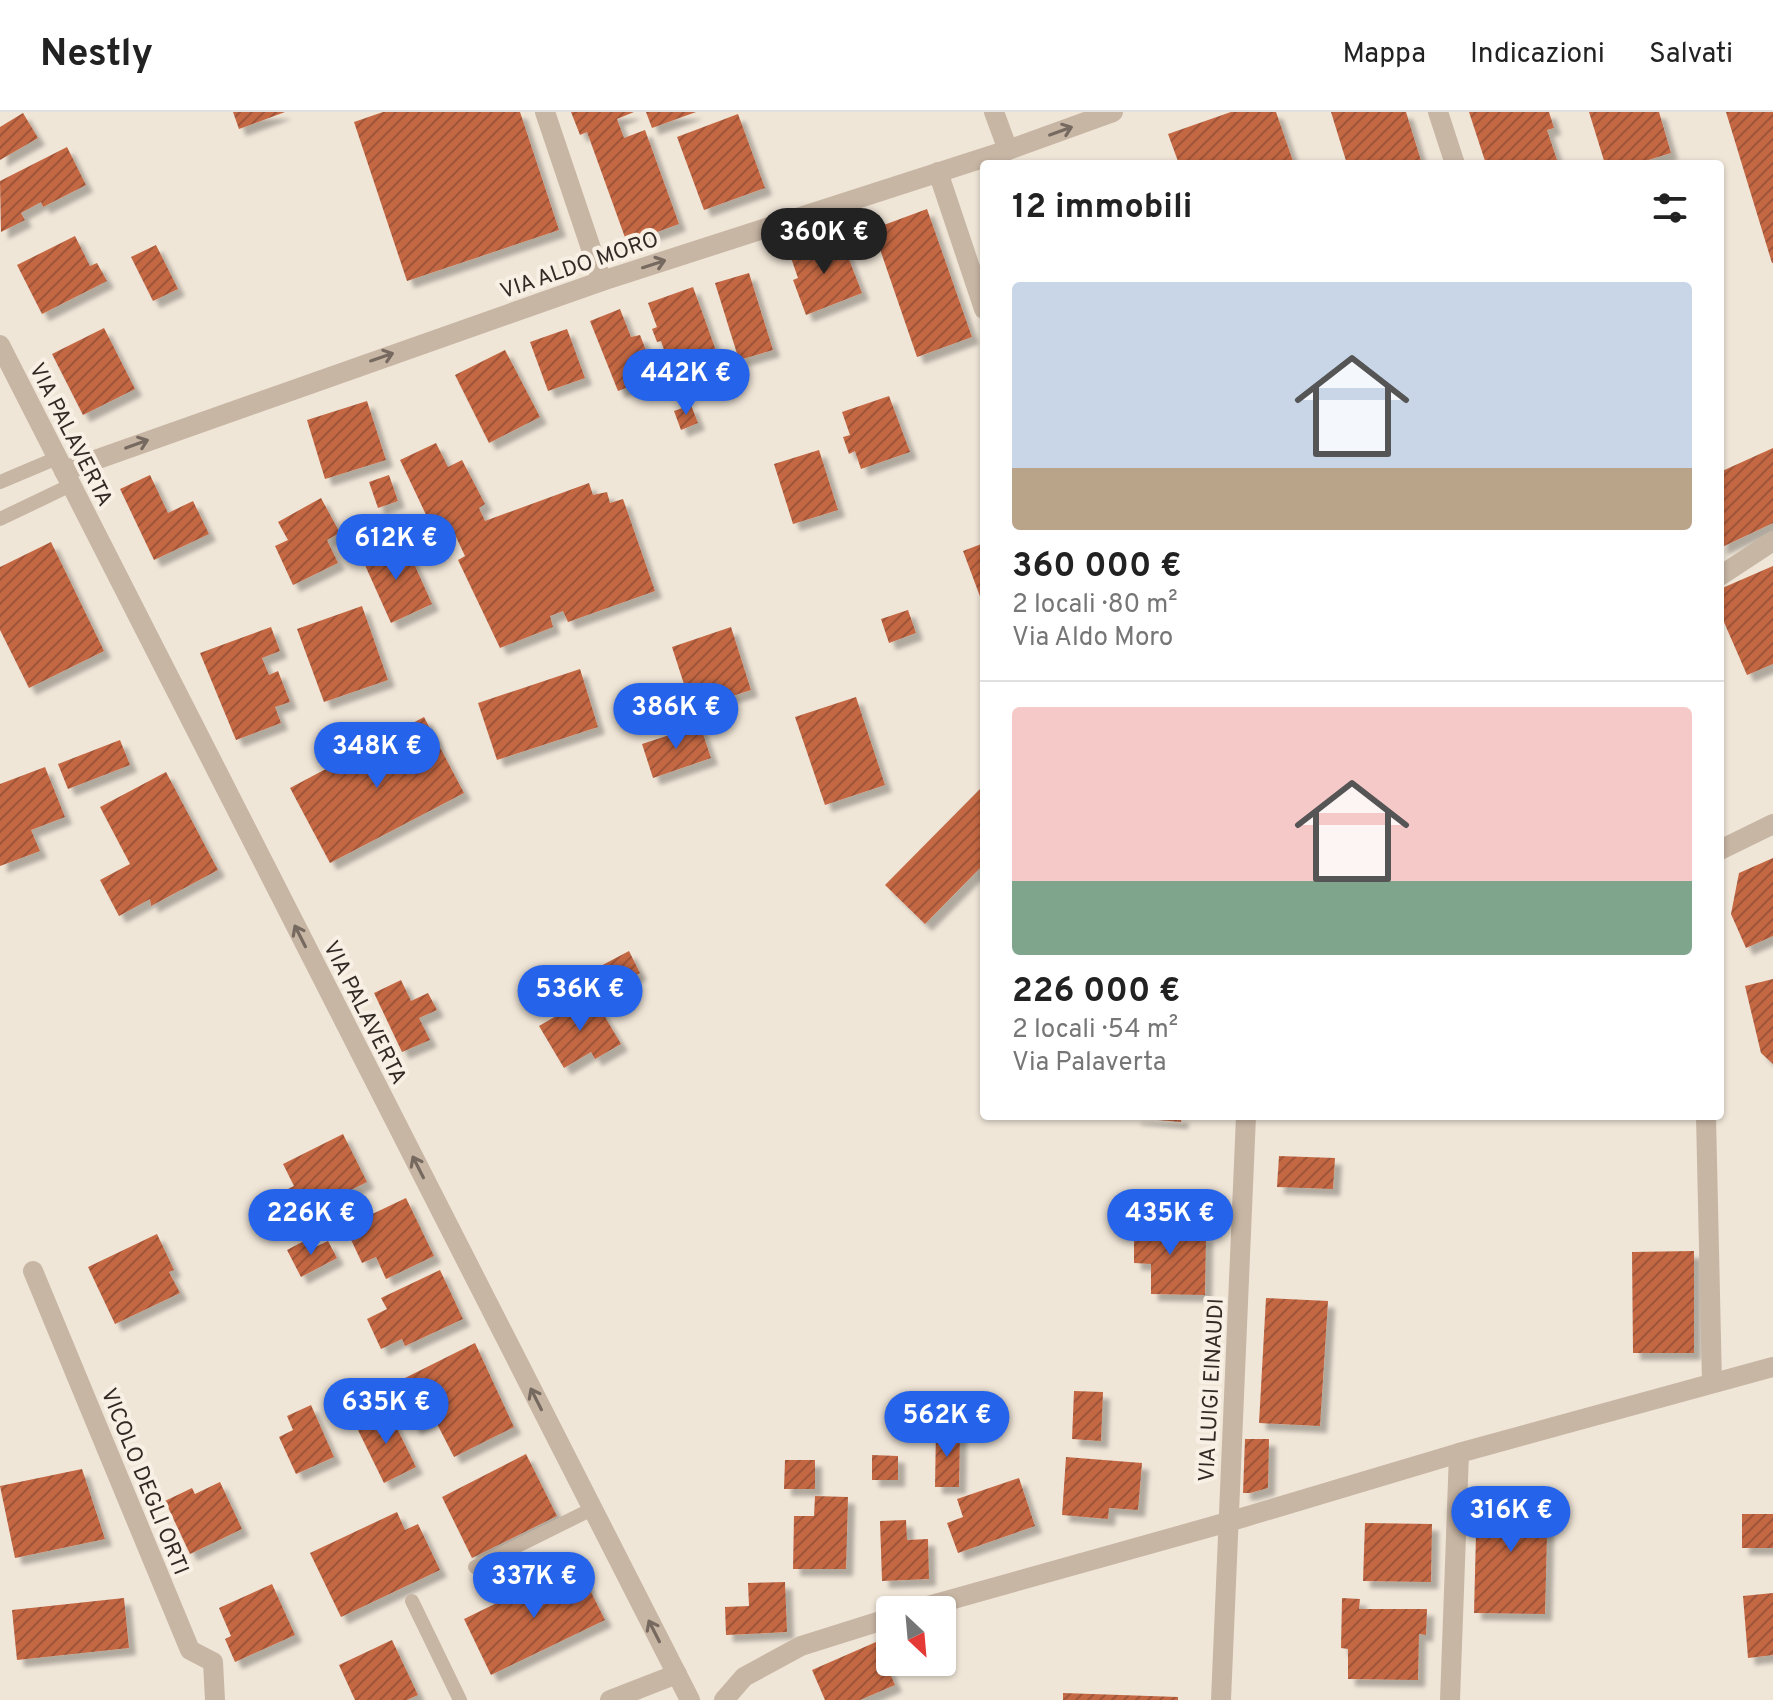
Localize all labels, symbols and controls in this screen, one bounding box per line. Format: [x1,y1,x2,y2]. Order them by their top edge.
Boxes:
text: Nestly [40,31,153,80]
text: Mappa [1343,37,1426,73]
text: Indicazioni [1470,37,1605,73]
text: Salvati [1649,37,1733,73]
one-way arrow [1048,123,1073,137]
icon: filters [1648,186,1692,230]
text: 12 immobili [1012,187,1192,230]
pin: 360K € [759,208,889,276]
text: 360K € [779,217,869,250]
street label: VIA ALDO MORO [497,227,663,306]
one-way arrow [642,255,667,270]
icon: home [1280,334,1424,478]
one-way arrow [369,349,394,364]
pin: 442K € [621,349,751,417]
text: 442K € [641,358,731,391]
street label: VIA PALAVERTA [22,359,118,511]
one-way arrow [124,436,149,451]
pin: 612K € [331,514,461,582]
text: 612K € [354,523,438,556]
text: 360 000 € [1012,546,1182,589]
text: 2 locali · 80 m² [1012,589,1178,622]
text: Via Aldo Moro [1012,622,1173,655]
pin: 386K € [611,683,741,751]
text: 386K € [631,692,721,725]
pin: 348K € [312,722,442,790]
text: 348K € [332,731,422,764]
icon: home [1280,759,1424,903]
one-way arrow [292,924,307,948]
street label: VIA PALAVERTA [316,937,412,1089]
pin: 536K € [515,965,645,1033]
text: 226 000 € [1012,971,1180,1014]
text: 536K € [536,974,624,1007]
text: 2 locali · 54 m² [1012,1014,1178,1047]
text: Via Palaverta [1012,1047,1167,1080]
one-way arrow [409,1156,425,1180]
pin: 226K € [246,1189,376,1257]
pin: 435K € [1105,1189,1235,1257]
text: 226K € [266,1198,356,1231]
text: 435K € [1125,1198,1215,1231]
street label: VIA LUIGI EINAUDI [1194,1298,1231,1483]
pin: 635K € [321,1378,451,1446]
street label: VICOLO DEGLI ORTI [94,1385,194,1579]
text: 635K € [342,1387,430,1420]
one-way arrow [527,1388,543,1412]
pin: 562K € [882,1391,1012,1459]
text: 562K € [902,1400,992,1433]
pin: 316K € [1446,1486,1576,1554]
text: 316K € [1469,1495,1553,1528]
pin: 337K € [469,1552,599,1620]
text: 337K € [491,1561,577,1594]
north arrow [876,1596,956,1676]
map controls [876,1596,956,1676]
one-way arrow [646,1619,662,1643]

